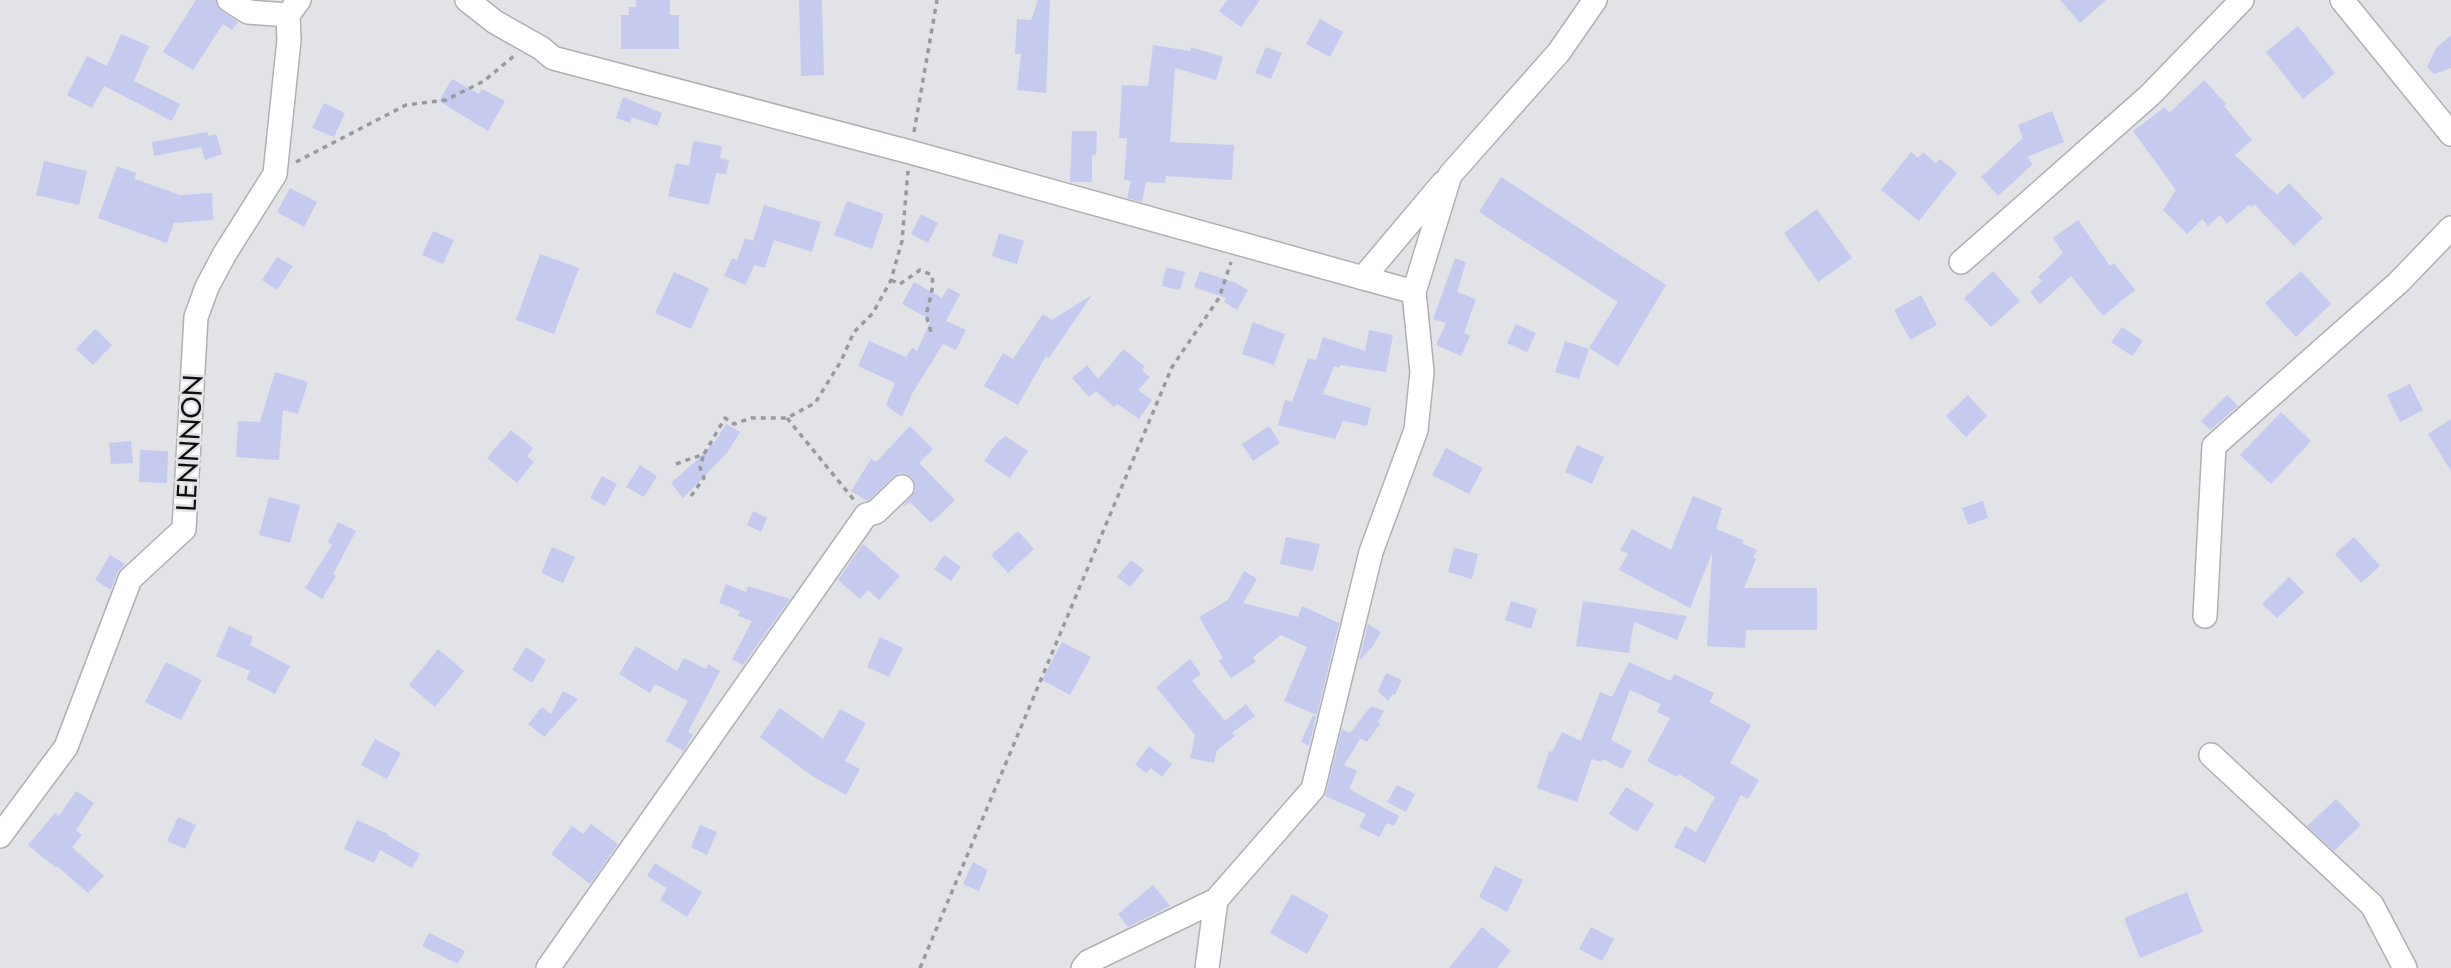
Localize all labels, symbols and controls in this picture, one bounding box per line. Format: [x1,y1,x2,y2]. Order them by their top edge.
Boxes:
street label: LENNNON [165,374,214,512]

